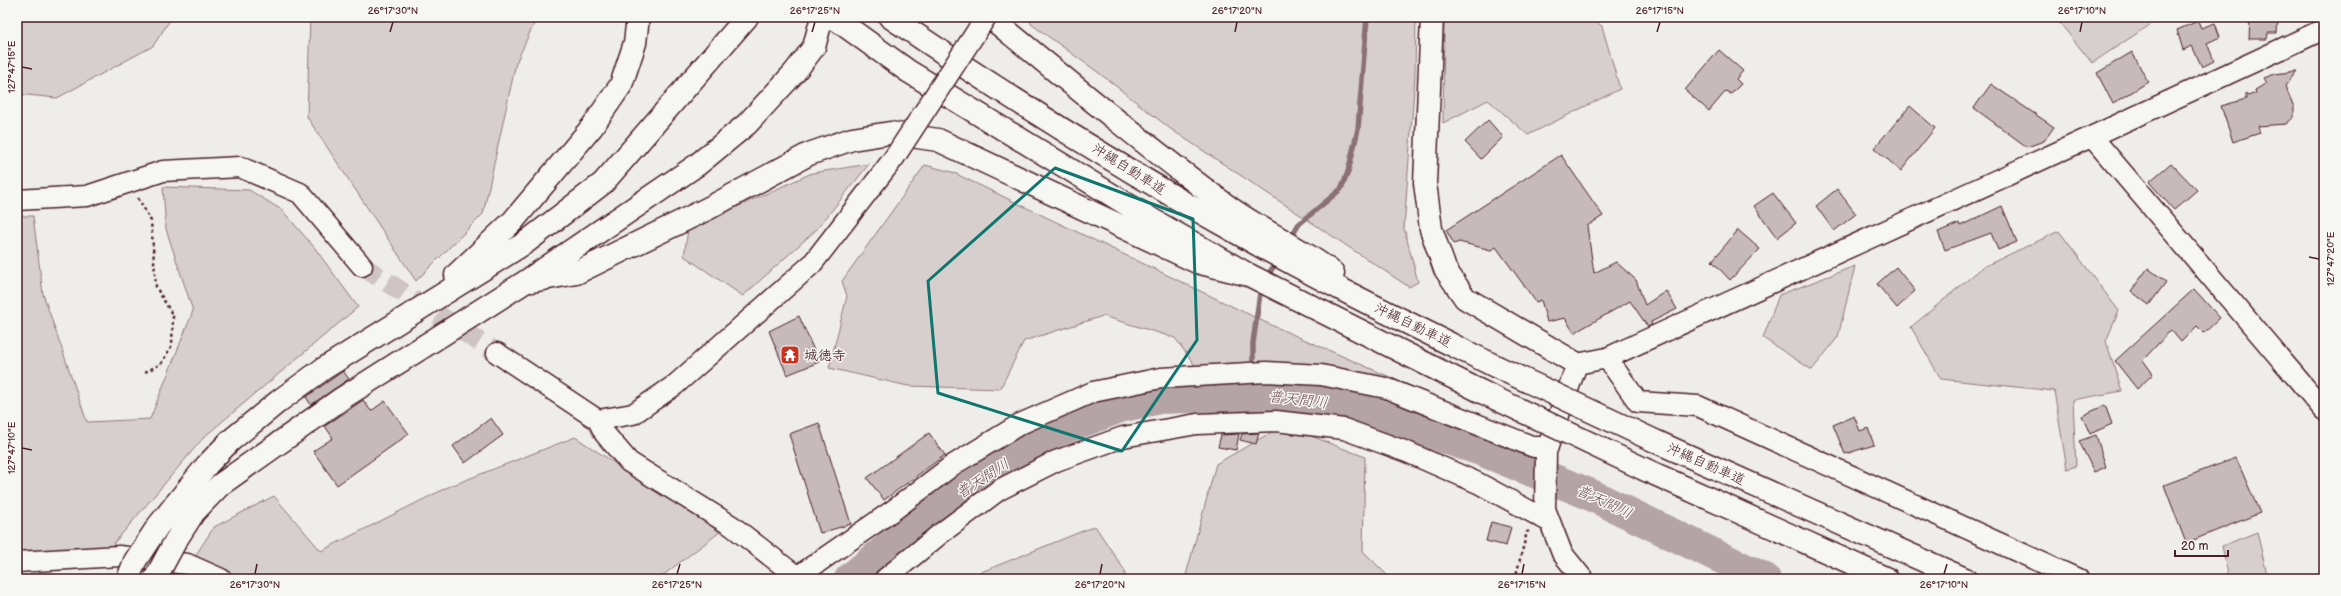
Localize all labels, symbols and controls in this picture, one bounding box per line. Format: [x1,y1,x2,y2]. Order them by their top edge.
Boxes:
text: 26°17'30"N [368,5,418,17]
text: 26°17'25"N [790,5,840,17]
text: 26°17'20"N [1212,5,1262,17]
text: 26°17'15"N [1636,5,1684,17]
text: 26°17'10"N [2058,5,2106,17]
text: 127°47'15"E [6,40,18,93]
street label: 沖縄自動車道 [1089,140,1169,198]
text: 127°47'20"E [2325,231,2337,286]
street label: 沖縄自動車道 [1372,299,1454,351]
temple icon: 城徳寺 [779,344,801,366]
place label: 城徳寺 [804,347,846,364]
water label: 普天間川 [1267,387,1329,413]
text: 127°47'10"E [6,421,18,474]
street label: 沖縄自動車道 [1664,439,1748,489]
water label: 普天間川 [953,455,1013,503]
water label: 普天間川 [1573,481,1635,523]
scale bar [2175,532,2228,558]
text: 20 m [2181,539,2208,554]
text: 26°17'30"N [230,579,280,591]
text: 26°17'25"N [652,579,702,591]
text: 26°17'20"N [1075,579,1125,591]
text: 26°17'15"N [1498,579,1546,591]
text: 26°17'10"N [1920,579,1968,591]

